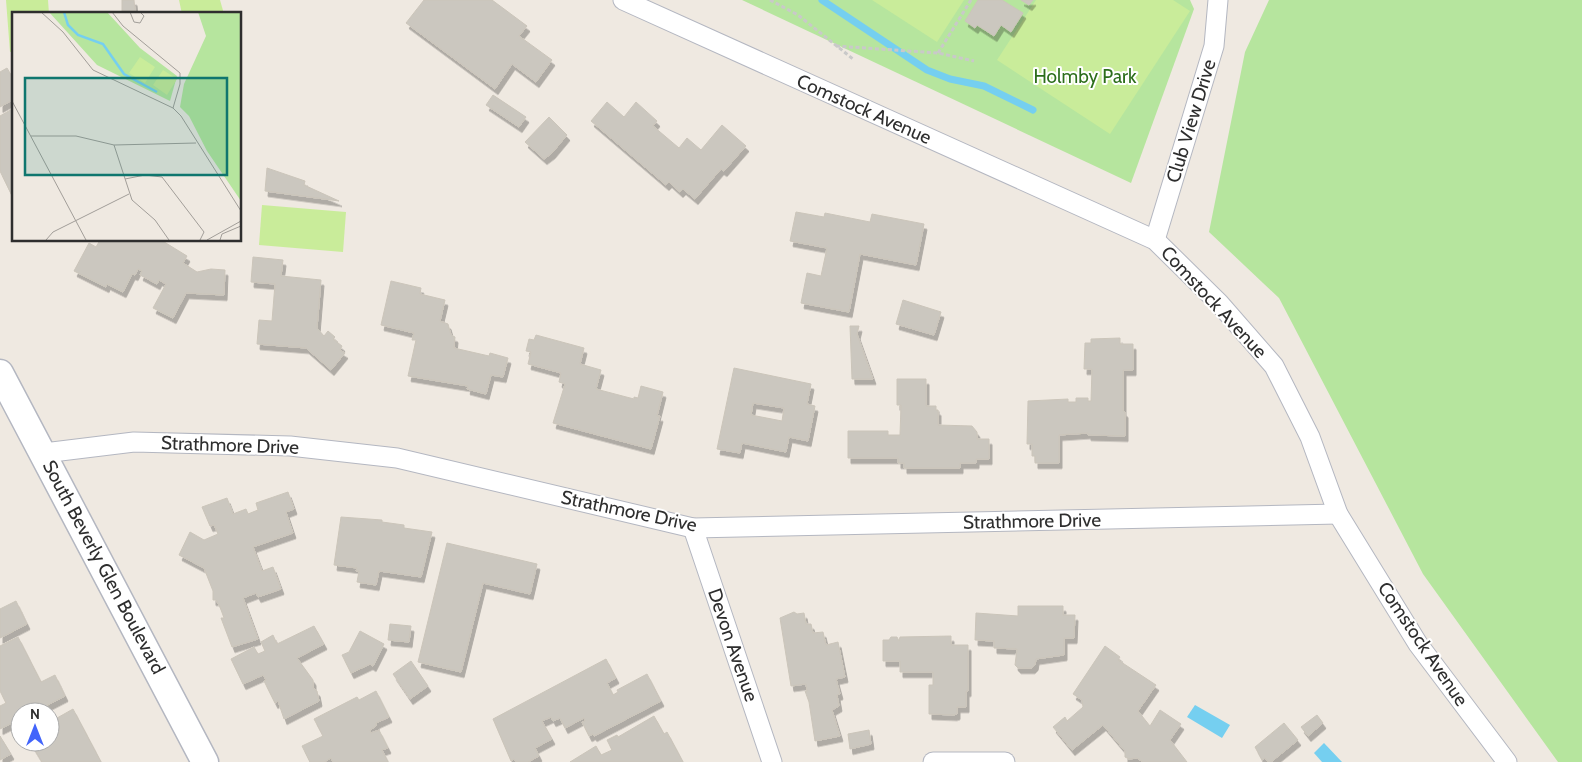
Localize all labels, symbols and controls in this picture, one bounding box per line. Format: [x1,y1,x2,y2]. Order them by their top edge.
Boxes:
inset map [12,12,241,241]
street label: Club View Drive [1161,56,1221,185]
park label: Holmby Park [1033,65,1137,88]
street label: Comstock Avenue [793,69,935,149]
street label: Comstock Avenue [1156,241,1272,363]
street label: Strathmore Drive [161,431,300,459]
street label: South Beverly Glen Boulevard [38,456,170,678]
street label: Strathmore Drive [559,485,699,537]
street label: Strathmore Drive [963,508,1102,534]
street label: Comstock Avenue [1373,578,1473,711]
street label: Devon Avenue [703,585,763,705]
north arrow [10,702,60,752]
text: N [30,705,40,723]

